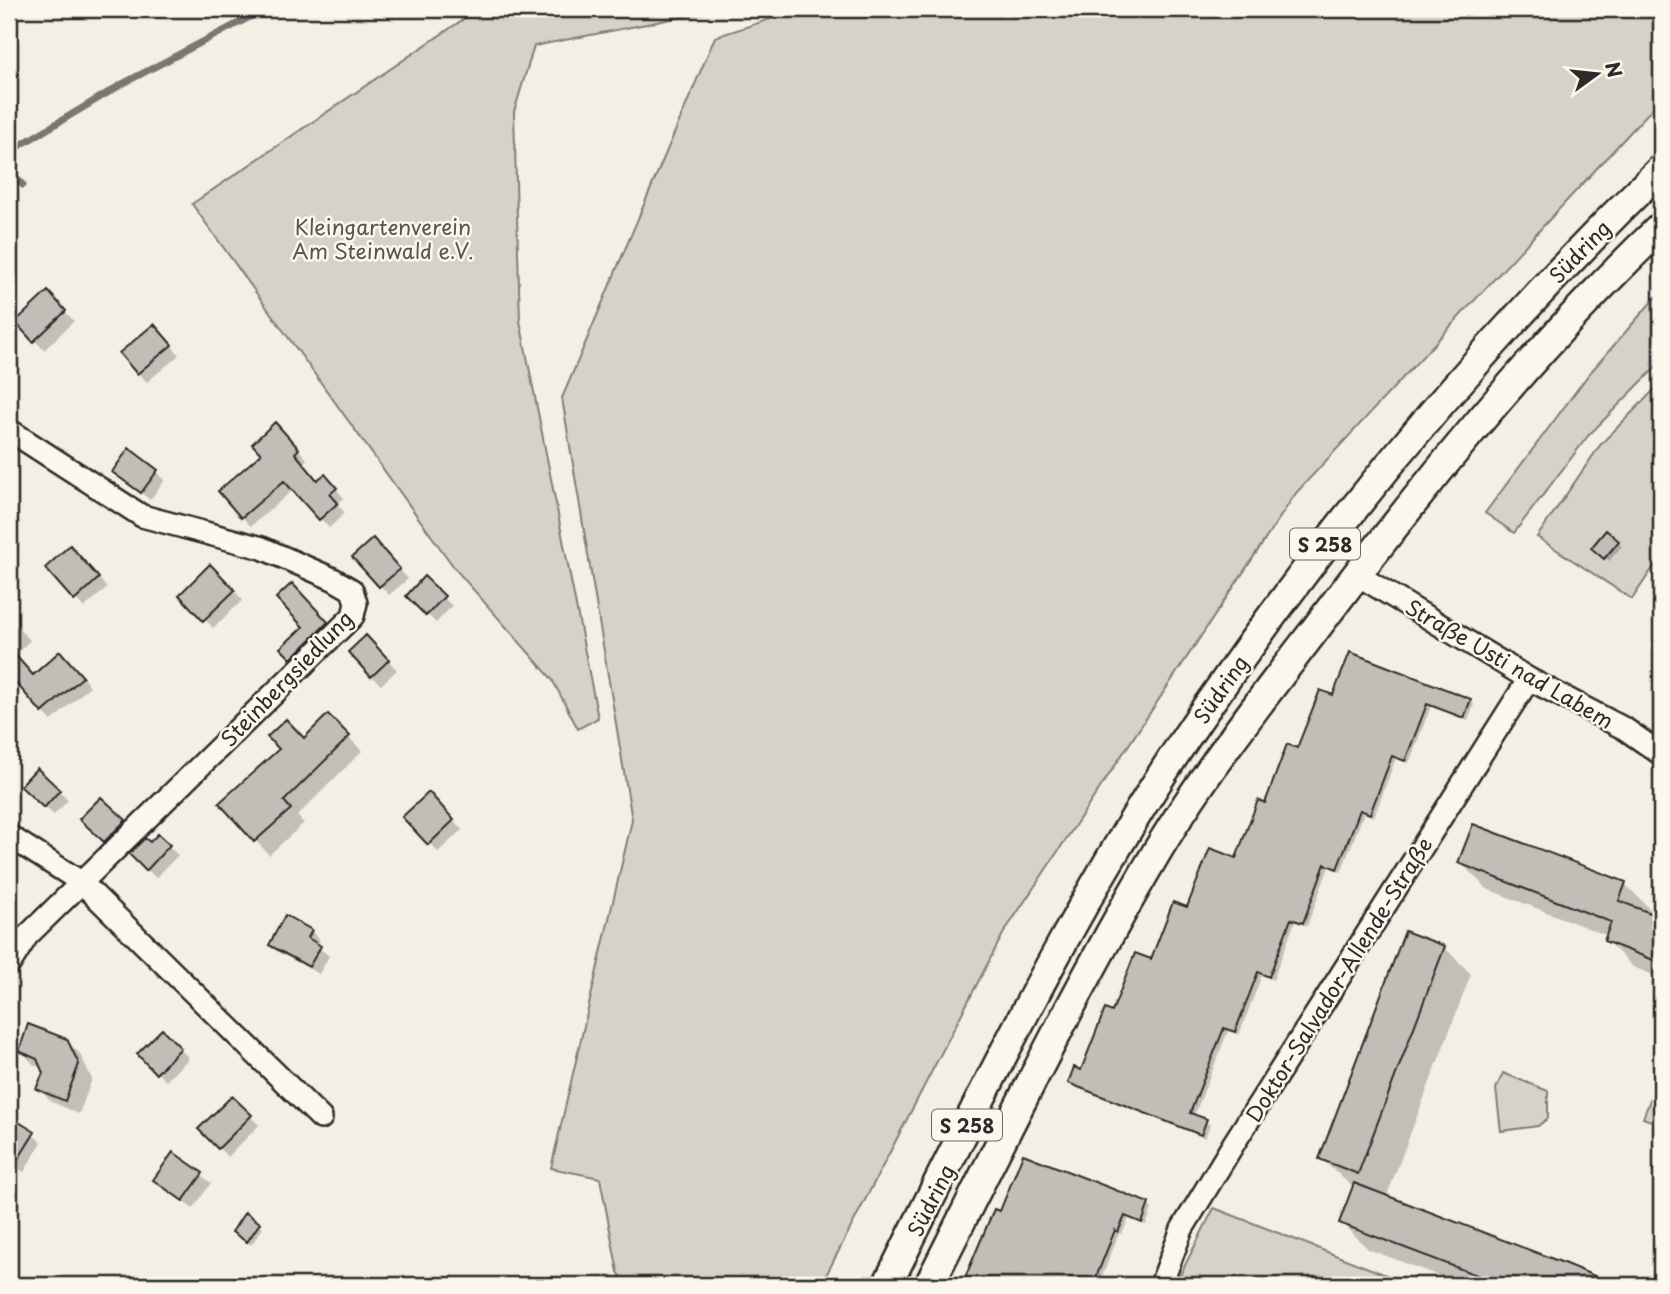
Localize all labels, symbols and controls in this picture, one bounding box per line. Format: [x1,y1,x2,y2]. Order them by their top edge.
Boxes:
north arrow [1562,38,1632,108]
text: N [1599,58,1630,80]
park label: Kleingartenverein Am Steinwald e.V. [292,210,474,266]
street label: Südring [1541,212,1617,290]
road number: S 258 [1290,528,1360,559]
street label: Straße Usti nad Labem [1400,590,1620,736]
street label: Steinbergsiedlung [213,603,359,753]
street label: Südring [1185,648,1255,730]
street label: Doktor-Salvador-Allende-Straße [1237,830,1439,1128]
road number: S 258 [932,1110,1002,1140]
street label: Südring [898,1158,962,1242]

